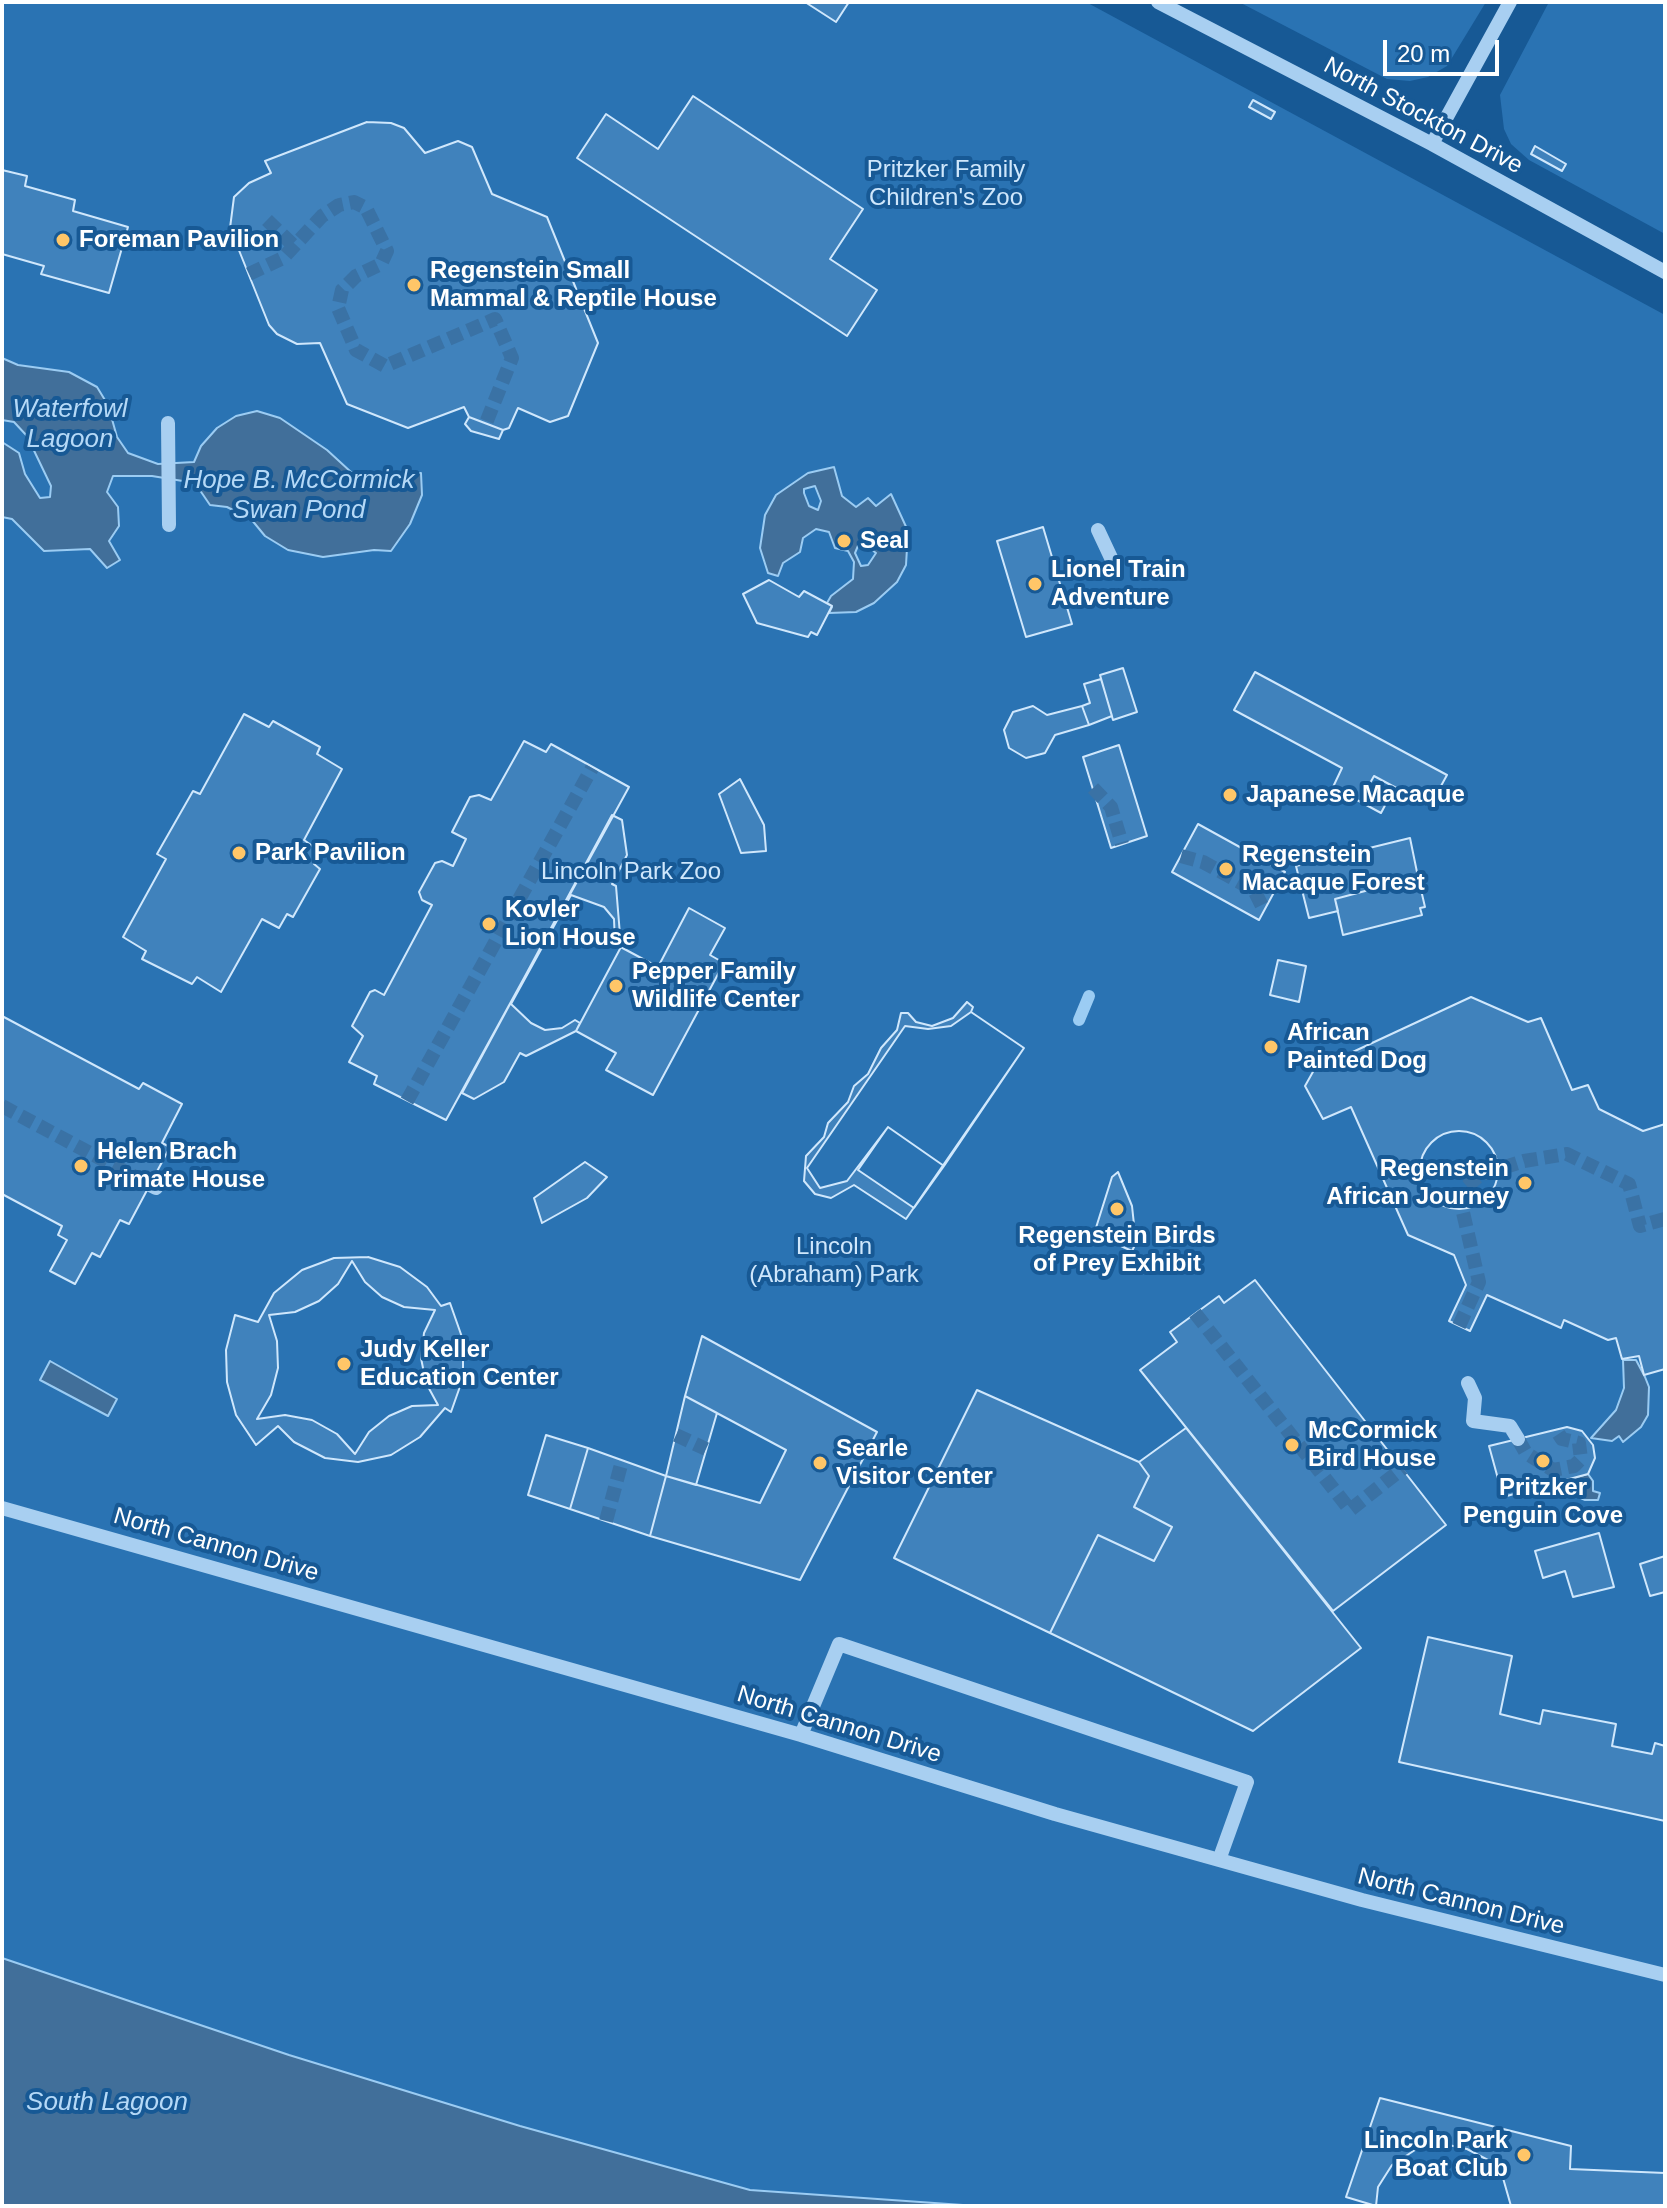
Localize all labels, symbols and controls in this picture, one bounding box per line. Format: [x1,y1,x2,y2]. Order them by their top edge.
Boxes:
scale bar [1387,24,1503,74]
text: 20 m [1397,40,1450,67]
street label: North Stockton Drive [1318,51,1528,181]
park label: Pritzker Family Children's Zoo [867,156,1025,212]
place label: Foreman Pavilion [79,226,279,254]
marker: Foreman Pavilion [54,231,72,249]
place label: Regenstein Small Mammal & Reptile House [430,257,717,313]
marker: Regenstein Small Mammal & Reptile House [405,276,423,294]
water label: Waterfowl Lagoon [12,394,128,456]
water label: Hope B. McCormick Swan Pond [183,465,415,526]
place label: Seal [860,527,909,555]
marker: Seal [835,532,853,550]
place label: Lionel Train Adventure [1051,556,1186,612]
marker: Lionel Train Adventure [1026,575,1044,593]
place label: Japanese Macaque [1246,781,1465,809]
marker: Japanese Macaque [1221,786,1239,804]
place label: Park Pavilion [255,839,406,867]
place label: Regenstein Macaque Forest [1242,841,1425,897]
marker: Park Pavilion [230,844,248,862]
park label: Lincoln Park Zoo [541,858,721,886]
marker: Regenstein Macaque Forest [1217,860,1235,878]
place label: Kovler Lion House [505,896,636,952]
marker: Kovler Lion House [480,915,498,933]
place label: Pepper Family Wildlife Center [632,958,800,1014]
marker: Pepper Family Wildlife Center [607,977,625,995]
place label: African Painted Dog [1287,1019,1427,1075]
marker: African Painted Dog [1262,1038,1280,1056]
place label: Helen Brach Primate House [97,1138,265,1194]
place label: Regenstein African Journey [1326,1155,1509,1211]
marker: Helen Brach Primate House [72,1157,90,1175]
marker: Regenstein African Journey [1516,1174,1534,1192]
marker: Regenstein Birds of Prey Exhibit [1108,1200,1126,1218]
place label: Regenstein Birds of Prey Exhibit [1018,1222,1216,1278]
park label: Lincoln (Abraham) Park [749,1233,919,1289]
place label: Judy Keller Education Center [360,1336,559,1392]
marker: Judy Keller Education Center [335,1355,353,1373]
place label: McCormick Bird House [1308,1417,1437,1473]
place label: Searle Visitor Center [836,1435,993,1491]
marker: McCormick Bird House [1283,1436,1301,1454]
marker: Pritzker Penguin Cove [1534,1452,1552,1470]
marker: Searle Visitor Center [811,1454,829,1472]
place label: Pritzker Penguin Cove [1463,1474,1623,1530]
street label: North Cannon Drive [110,1502,322,1588]
street label: North Cannon Drive [733,1680,945,1770]
street label: North Cannon Drive [1355,1862,1567,1942]
water label: South Lagoon [26,2087,188,2119]
place label: Lincoln Park Boat Club [1364,2127,1508,2183]
marker: Lincoln Park Boat Club [1515,2146,1533,2164]

